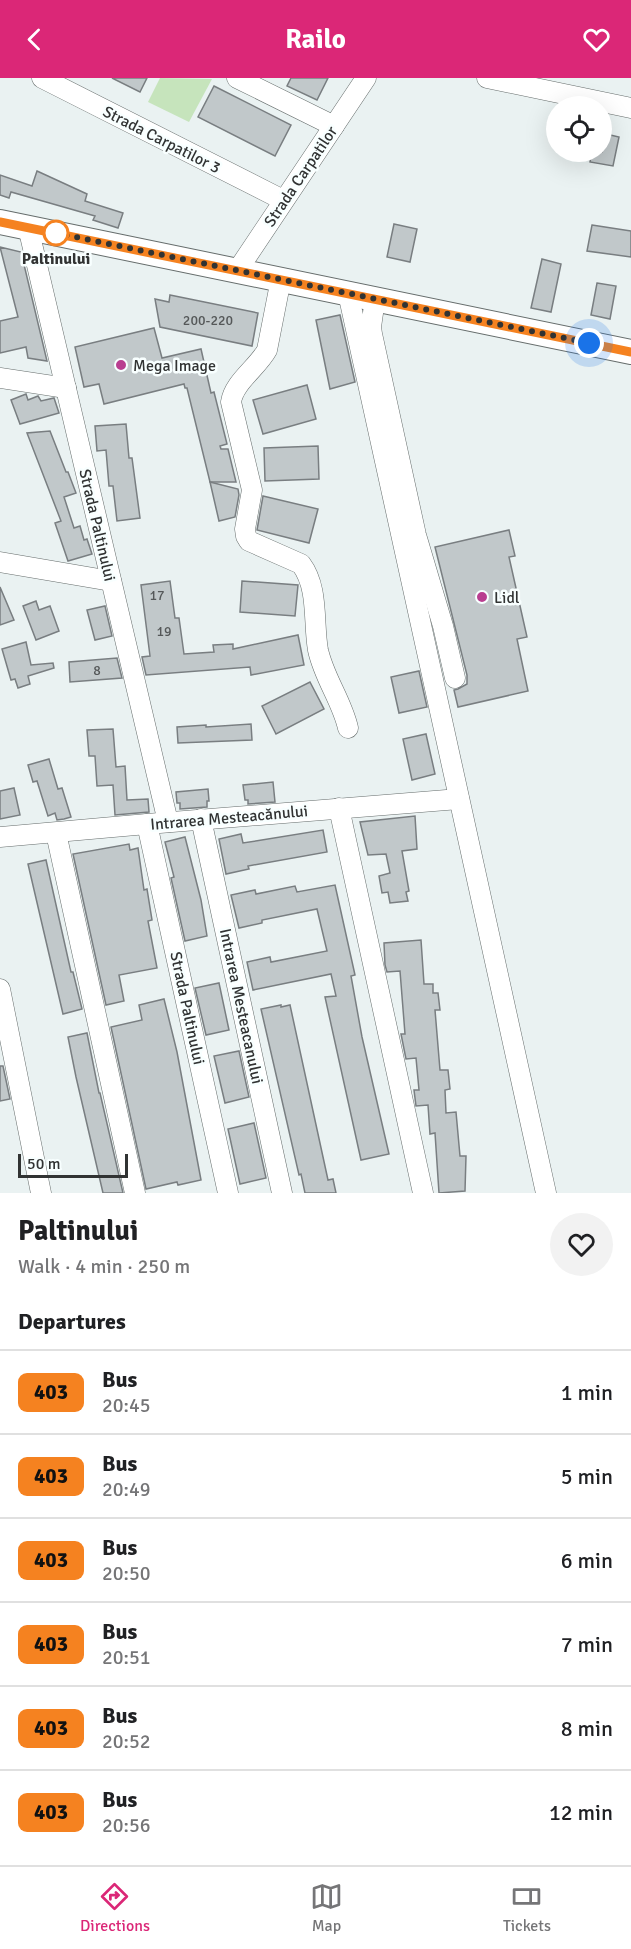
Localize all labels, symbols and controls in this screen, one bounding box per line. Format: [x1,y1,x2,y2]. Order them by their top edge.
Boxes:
icon: back [18,23,51,56]
text: Railo [285,23,346,56]
icon: heart [580,23,613,56]
map controls [546,96,612,162]
button: locate [546,96,612,162]
street label: Strada Carpatilor 3 [99,102,224,178]
street label: Strada Carpatilor [260,122,342,231]
marker: Paltinului [43,220,69,246]
place label: Paltinului [22,249,90,269]
house number: 200-220 [183,312,233,329]
your location [574,328,604,358]
place label: Mega Image [133,356,216,376]
marker: Mega Image [114,358,128,372]
street label: Strada Paltinului [74,467,120,583]
house number: 17 [149,587,165,604]
place label: Lidl [494,588,520,608]
marker: Lidl [475,590,489,604]
house number: 19 [156,623,172,640]
house number: 8 [93,662,101,679]
street label: Intrarea Mesteacănului [149,801,309,835]
street label: Intrarea Mesteacanului [215,927,267,1086]
street label: Strada Paltinului [165,950,209,1066]
scale bar [18,1151,128,1178]
text: 50 m [27,1154,61,1174]
button: heart [550,1213,613,1276]
text: Paltinului [18,1214,138,1248]
text: Walk · 4 min · 250 m [18,1254,190,1279]
text: Departures [18,1308,126,1335]
text: Bus [102,1366,137,1393]
text: 403 [34,1379,68,1405]
text: 1 min [561,1379,613,1406]
text: 20:45 [102,1393,151,1418]
text: Bus [102,1450,137,1477]
text: 403 [34,1463,68,1489]
text: 5 min [561,1463,613,1490]
text: 20:49 [102,1477,151,1502]
text: Bus [102,1534,137,1561]
text: 403 [34,1547,68,1573]
text: 6 min [561,1547,613,1574]
text: 20:50 [102,1561,151,1586]
text: Bus [102,1618,137,1645]
text: 403 [34,1631,68,1657]
text: 7 min [561,1631,613,1658]
text: 20:51 [102,1645,151,1670]
text: Bus [102,1702,137,1729]
text: 403 [34,1715,68,1741]
text: 8 min [561,1715,613,1742]
text: 20:52 [102,1729,151,1754]
text: Bus [102,1786,137,1813]
text: 403 [34,1799,68,1825]
text: 12 min [549,1799,613,1826]
text: 20:56 [102,1813,151,1838]
tab: Directions [80,1880,150,1936]
tab: Map [310,1880,343,1936]
tab: Tickets [503,1880,551,1936]

